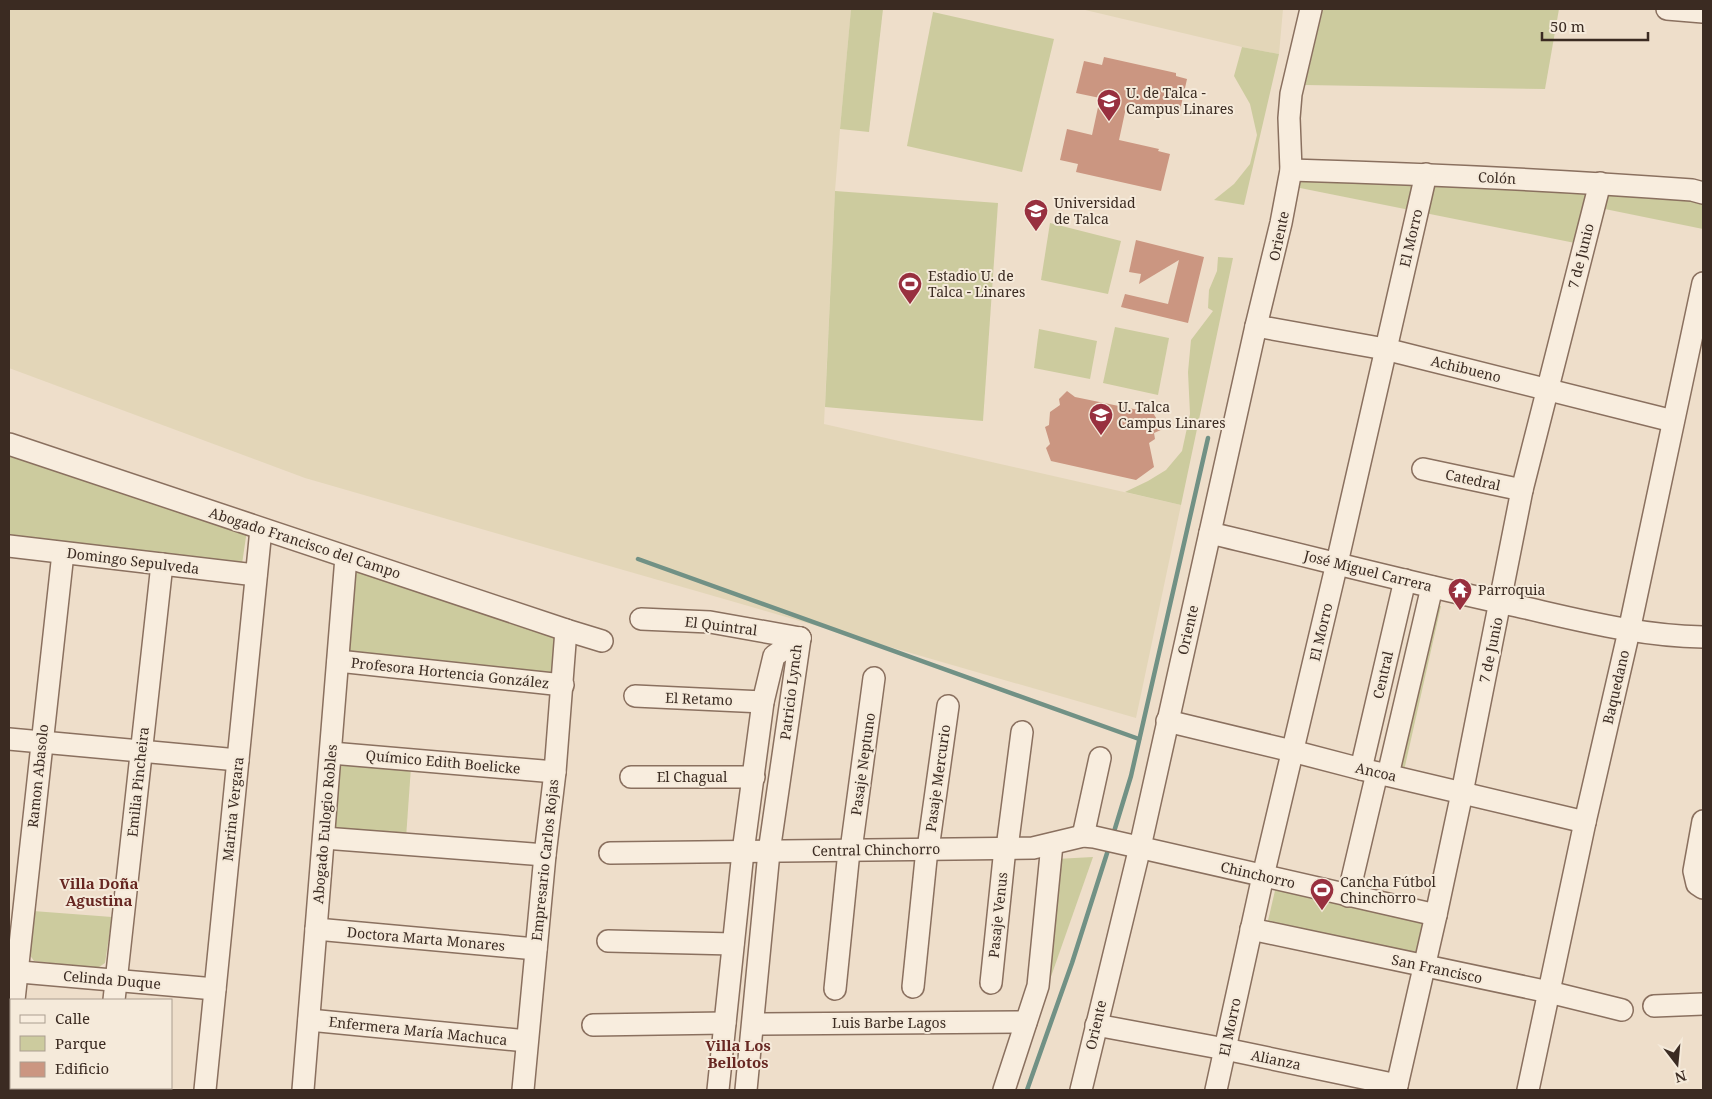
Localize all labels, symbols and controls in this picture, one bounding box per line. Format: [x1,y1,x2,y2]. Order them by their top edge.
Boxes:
scale bar [1542,10,1648,42]
text: 50 m [1550,16,1585,36]
place label: U. de Talca - Campus Linares [1126,83,1234,118]
school or university icon: U. de Talca - Campus Linares [1096,88,1122,122]
street label: Colón [1477,167,1517,188]
place label: Universidad de Talca [1054,193,1136,228]
school or university icon: Universidad de Talca [1023,198,1049,232]
street label: El Morro [1395,207,1426,269]
street label: Oriente [1264,209,1293,263]
street label: 7 de Junio [1563,221,1598,291]
place label: Estadio U. de Talca - Linares [928,266,1025,301]
sports icon: Estadio U. de Talca - Linares [897,271,923,305]
street label: Achibueno [1429,351,1503,386]
place label: U. Talca Campus Linares [1118,397,1226,432]
school or university icon: U. Talca Campus Linares [1088,402,1114,436]
street label: Catedral [1444,464,1503,495]
street label: Abogado Francisco del Campo [207,503,403,583]
street label: Domingo Sepulveda [66,543,200,578]
street label: José Miguel Carrera [1301,545,1434,596]
temple icon: Parroquia [1447,577,1473,611]
place label: Parroquia [1478,580,1546,599]
street label: El Morro [1305,601,1336,663]
street label: Oriente [1173,603,1202,657]
street label: El Quintral [684,612,759,639]
street label: 7 de Junio [1474,615,1507,684]
street label: Patricio Lynch [775,643,806,741]
street label: Central [1368,648,1397,701]
street label: Baquedano [1598,648,1633,726]
street label: Profesora Hortencia González [350,653,550,692]
street label: El Retamo [665,688,733,709]
street label: Pasaje Neptuno [846,711,879,817]
street label: Ramon Abasolo [23,723,52,829]
street label: Pasaje Mercurio [921,723,954,833]
street label: Emilia Pincheira [122,726,153,838]
street label: Abogado Eulogio Robles [308,743,341,905]
street label: Químico Edith Boelicke [365,745,521,778]
street label: Marina Vergara [218,756,247,862]
street label: Ancoa [1354,758,1399,785]
street label: El Chagual [657,767,728,786]
street label: Empresario Carlos Rojas [527,778,562,942]
street label: Central Chinchorro [812,839,940,860]
street label: Chinchorro [1219,857,1297,892]
street label: Pasaje Venus [984,871,1011,959]
place label: Cancha Fútbol Chinchorro [1340,872,1437,907]
district label: Villa Doña Agustina [60,873,138,910]
sports icon: Cancha Fútbol Chinchorro [1309,877,1335,911]
street label: Doctora Marta Monares [346,922,506,955]
street label: San Francisco [1390,950,1484,987]
street label: Celinda Duque [62,966,162,993]
street label: El Morro [1214,996,1245,1058]
street label: Oriente [1081,998,1110,1052]
legend [10,999,172,1089]
text: Calle [55,1008,90,1028]
street label: Enfermera María Machuca [328,1012,508,1049]
street label: Luis Barbe Lagos [832,1013,946,1032]
text: Parque [55,1033,106,1053]
district label: Villa Los Bellotos [705,1035,771,1072]
north arrow [1652,1039,1702,1089]
street label: Alianza [1249,1045,1303,1074]
text: Edificio [55,1058,109,1078]
text: N [1673,1066,1689,1088]

